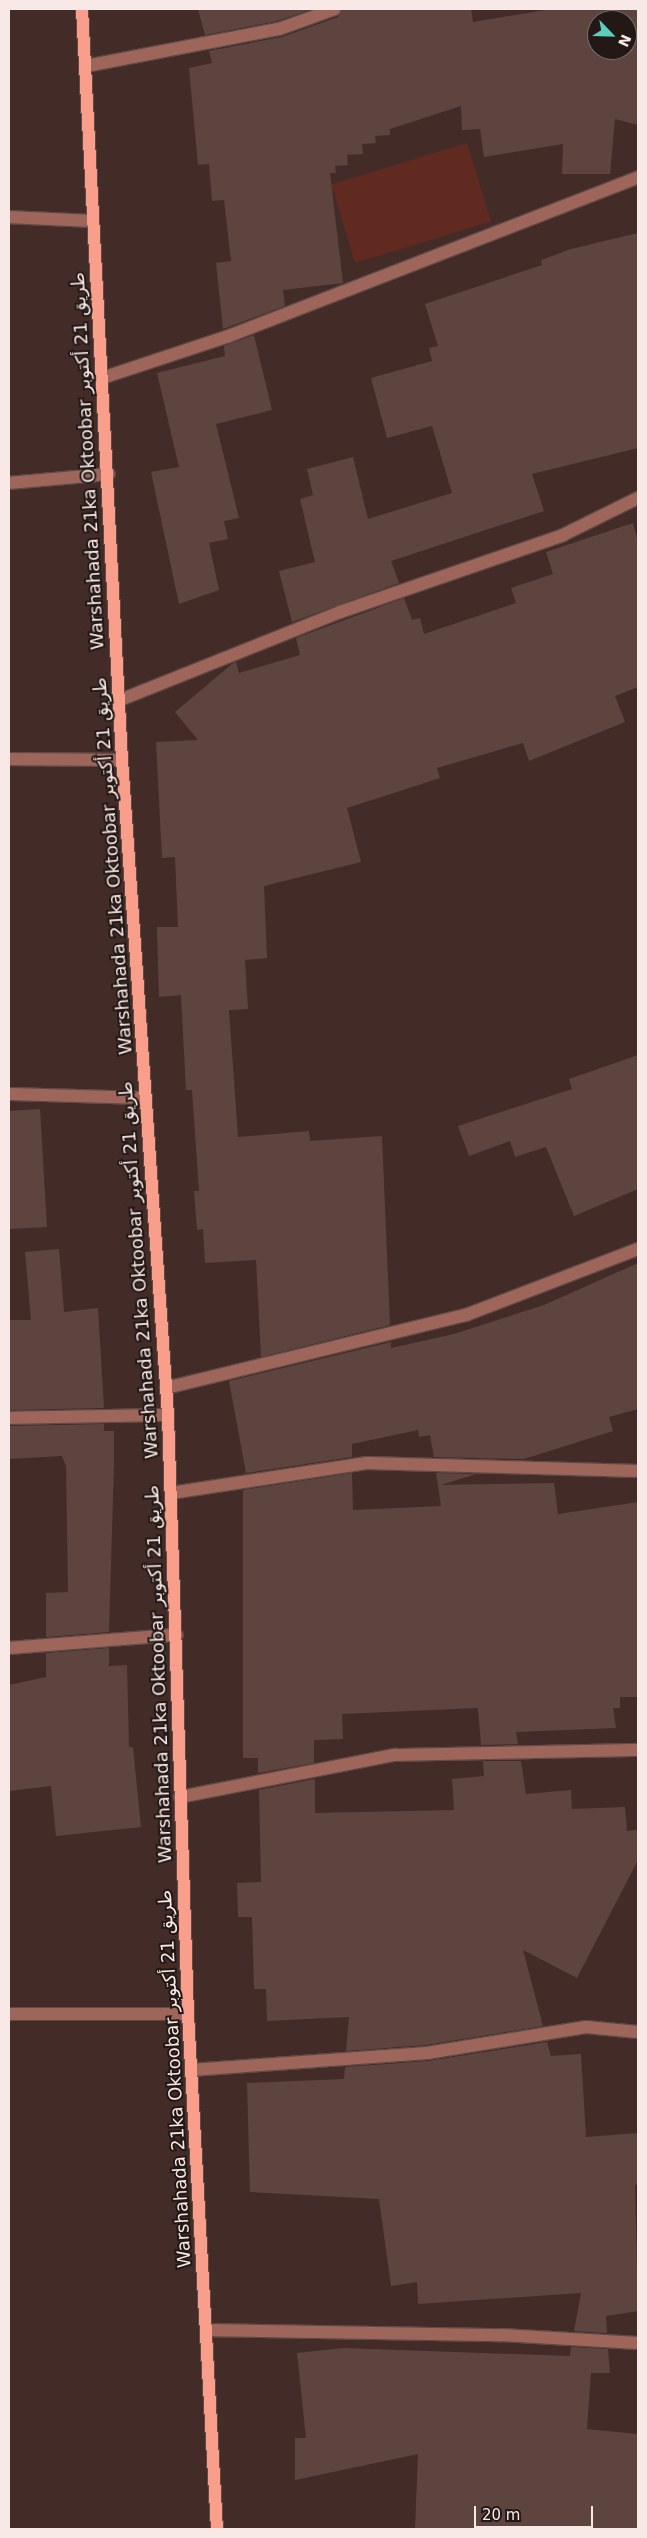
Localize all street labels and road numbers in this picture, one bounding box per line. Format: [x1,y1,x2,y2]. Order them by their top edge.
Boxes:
street label: Warshahada 21ka Oktoobar طريق 21 أكتوبر [67,271,109,651]
street label: Warshahada 21ka Oktoobar طريق 21 أكتوبر [89,677,137,1055]
street label: Warshahada 21ka Oktoobar طريق 21 أكتوبر [115,1081,163,1459]
street label: Warshahada 21ka Oktoobar طريق 21 أكتوبر [142,1485,176,1863]
street label: Warshahada 21ka Oktoobar طريق 21 أكتوبر [154,1889,196,2269]

